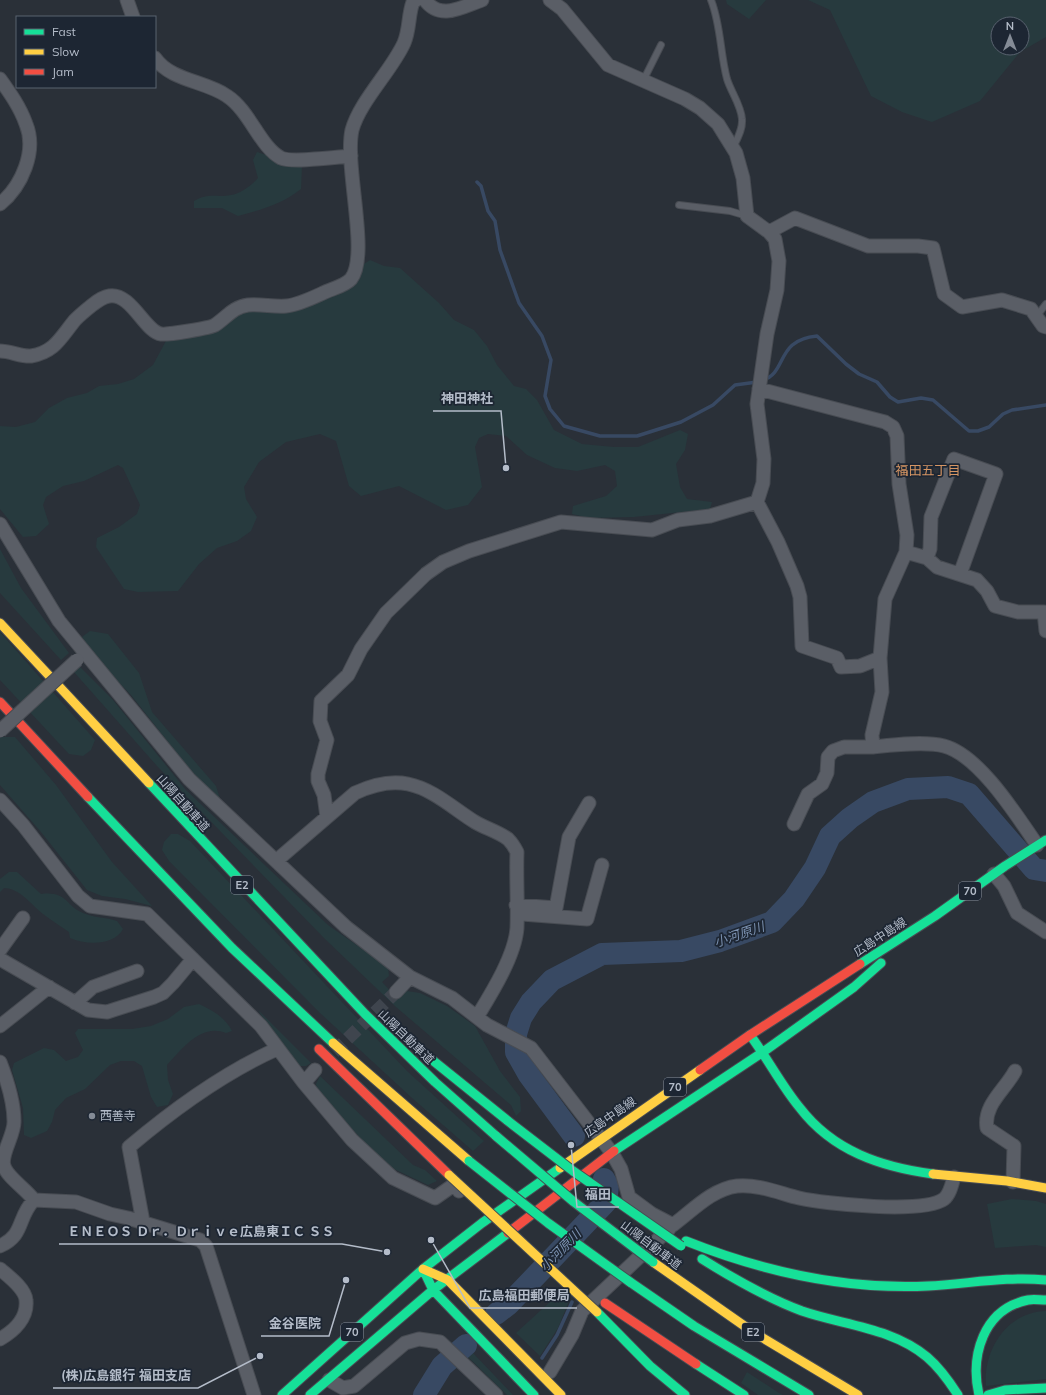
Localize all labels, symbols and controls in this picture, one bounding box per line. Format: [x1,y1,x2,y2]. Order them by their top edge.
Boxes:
legend [16,16,156,88]
north arrow [990,16,1030,56]
text: N [1006,19,1014,33]
text: Fast [52,24,76,39]
text: Slow [52,44,80,59]
text: Jam [52,64,74,79]
callout: 神田神社 [433,386,501,411]
text: 神田神社 [441,390,493,406]
district label: 福田五丁目 [895,462,961,478]
street label: 山陽自動車道 [154,771,213,834]
road number: E2 [231,876,253,894]
road number: 70 [959,882,981,900]
street label: 広島中島線 [850,914,909,959]
water label: 小河原川 [712,917,768,950]
street label: 山陽自動車道 [375,1006,437,1067]
road number: 70 [664,1078,686,1096]
street label: 広島中島線 [581,1093,639,1140]
place label: 西善寺 [100,1108,136,1123]
marker: 西善寺 [87,1111,97,1121]
callout: 福田 [577,1182,619,1207]
text: 福田 [585,1186,611,1202]
street label: 山陽自動車道 [618,1217,685,1272]
callout: ＥＮＥＯＳ Ｄｒ．Ｄｒｉｖｅ広島東ＩＣ ＳＳ [59,1219,342,1244]
text: ＥＮＥＯＳ Ｄｒ．Ｄｒｉｖｅ広島東ＩＣ ＳＳ [67,1223,335,1239]
water label: 小河原川 [536,1224,585,1274]
callout: 広島福田郵便局 [470,1283,577,1308]
text: 広島福田郵便局 [478,1287,570,1303]
callout: 金谷医院 [261,1311,329,1336]
text: 金谷医院 [269,1315,321,1331]
road number: 70 [341,1323,363,1341]
road number: E2 [742,1323,764,1341]
callout: (株)広島銀行 福田支店 [53,1363,198,1388]
text: (株)広島銀行 福田支店 [61,1367,191,1383]

